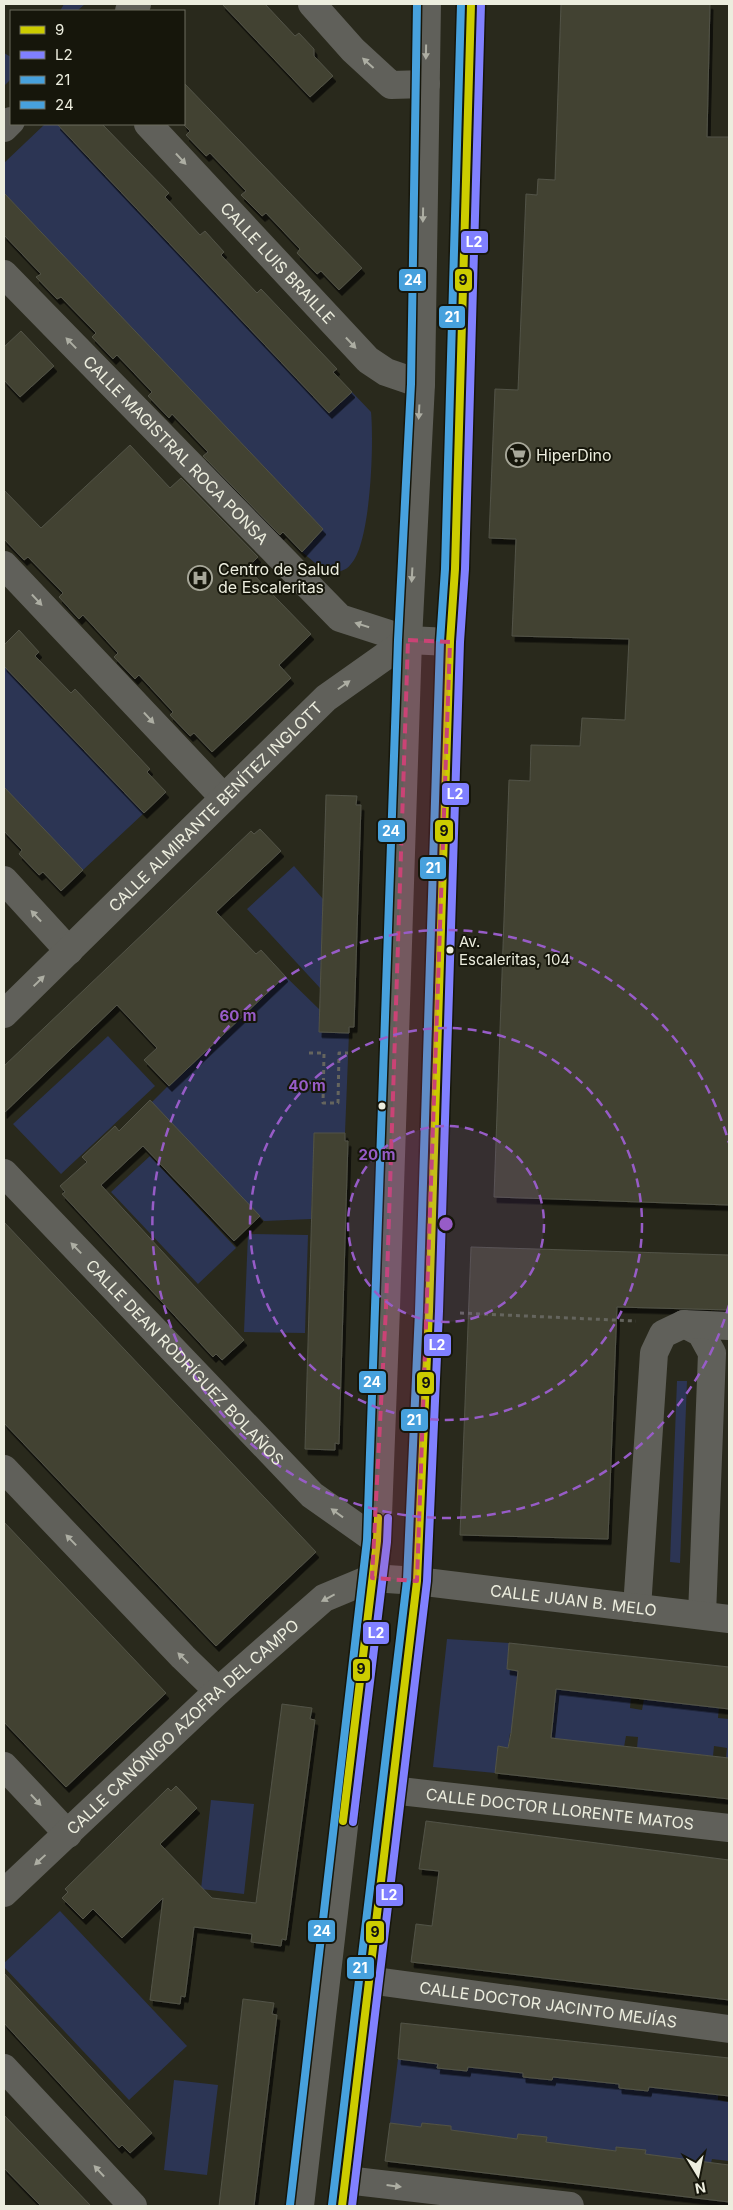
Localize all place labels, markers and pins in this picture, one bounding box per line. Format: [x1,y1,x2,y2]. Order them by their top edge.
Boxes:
supermarket icon: HiperDino [505,442,531,468]
place label: HiperDino [536,445,612,465]
place label: Centro de Salud de Escaleritas [218,559,340,597]
hospital icon: Centro de Salud de Escaleritas [187,565,213,591]
place label: Av. Escaleritas, 104 [459,932,570,969]
marker: Av. Escaleritas, 104 [445,945,455,955]
unlabelled marker [377,1101,387,1111]
centre of rings [437,1215,455,1233]

